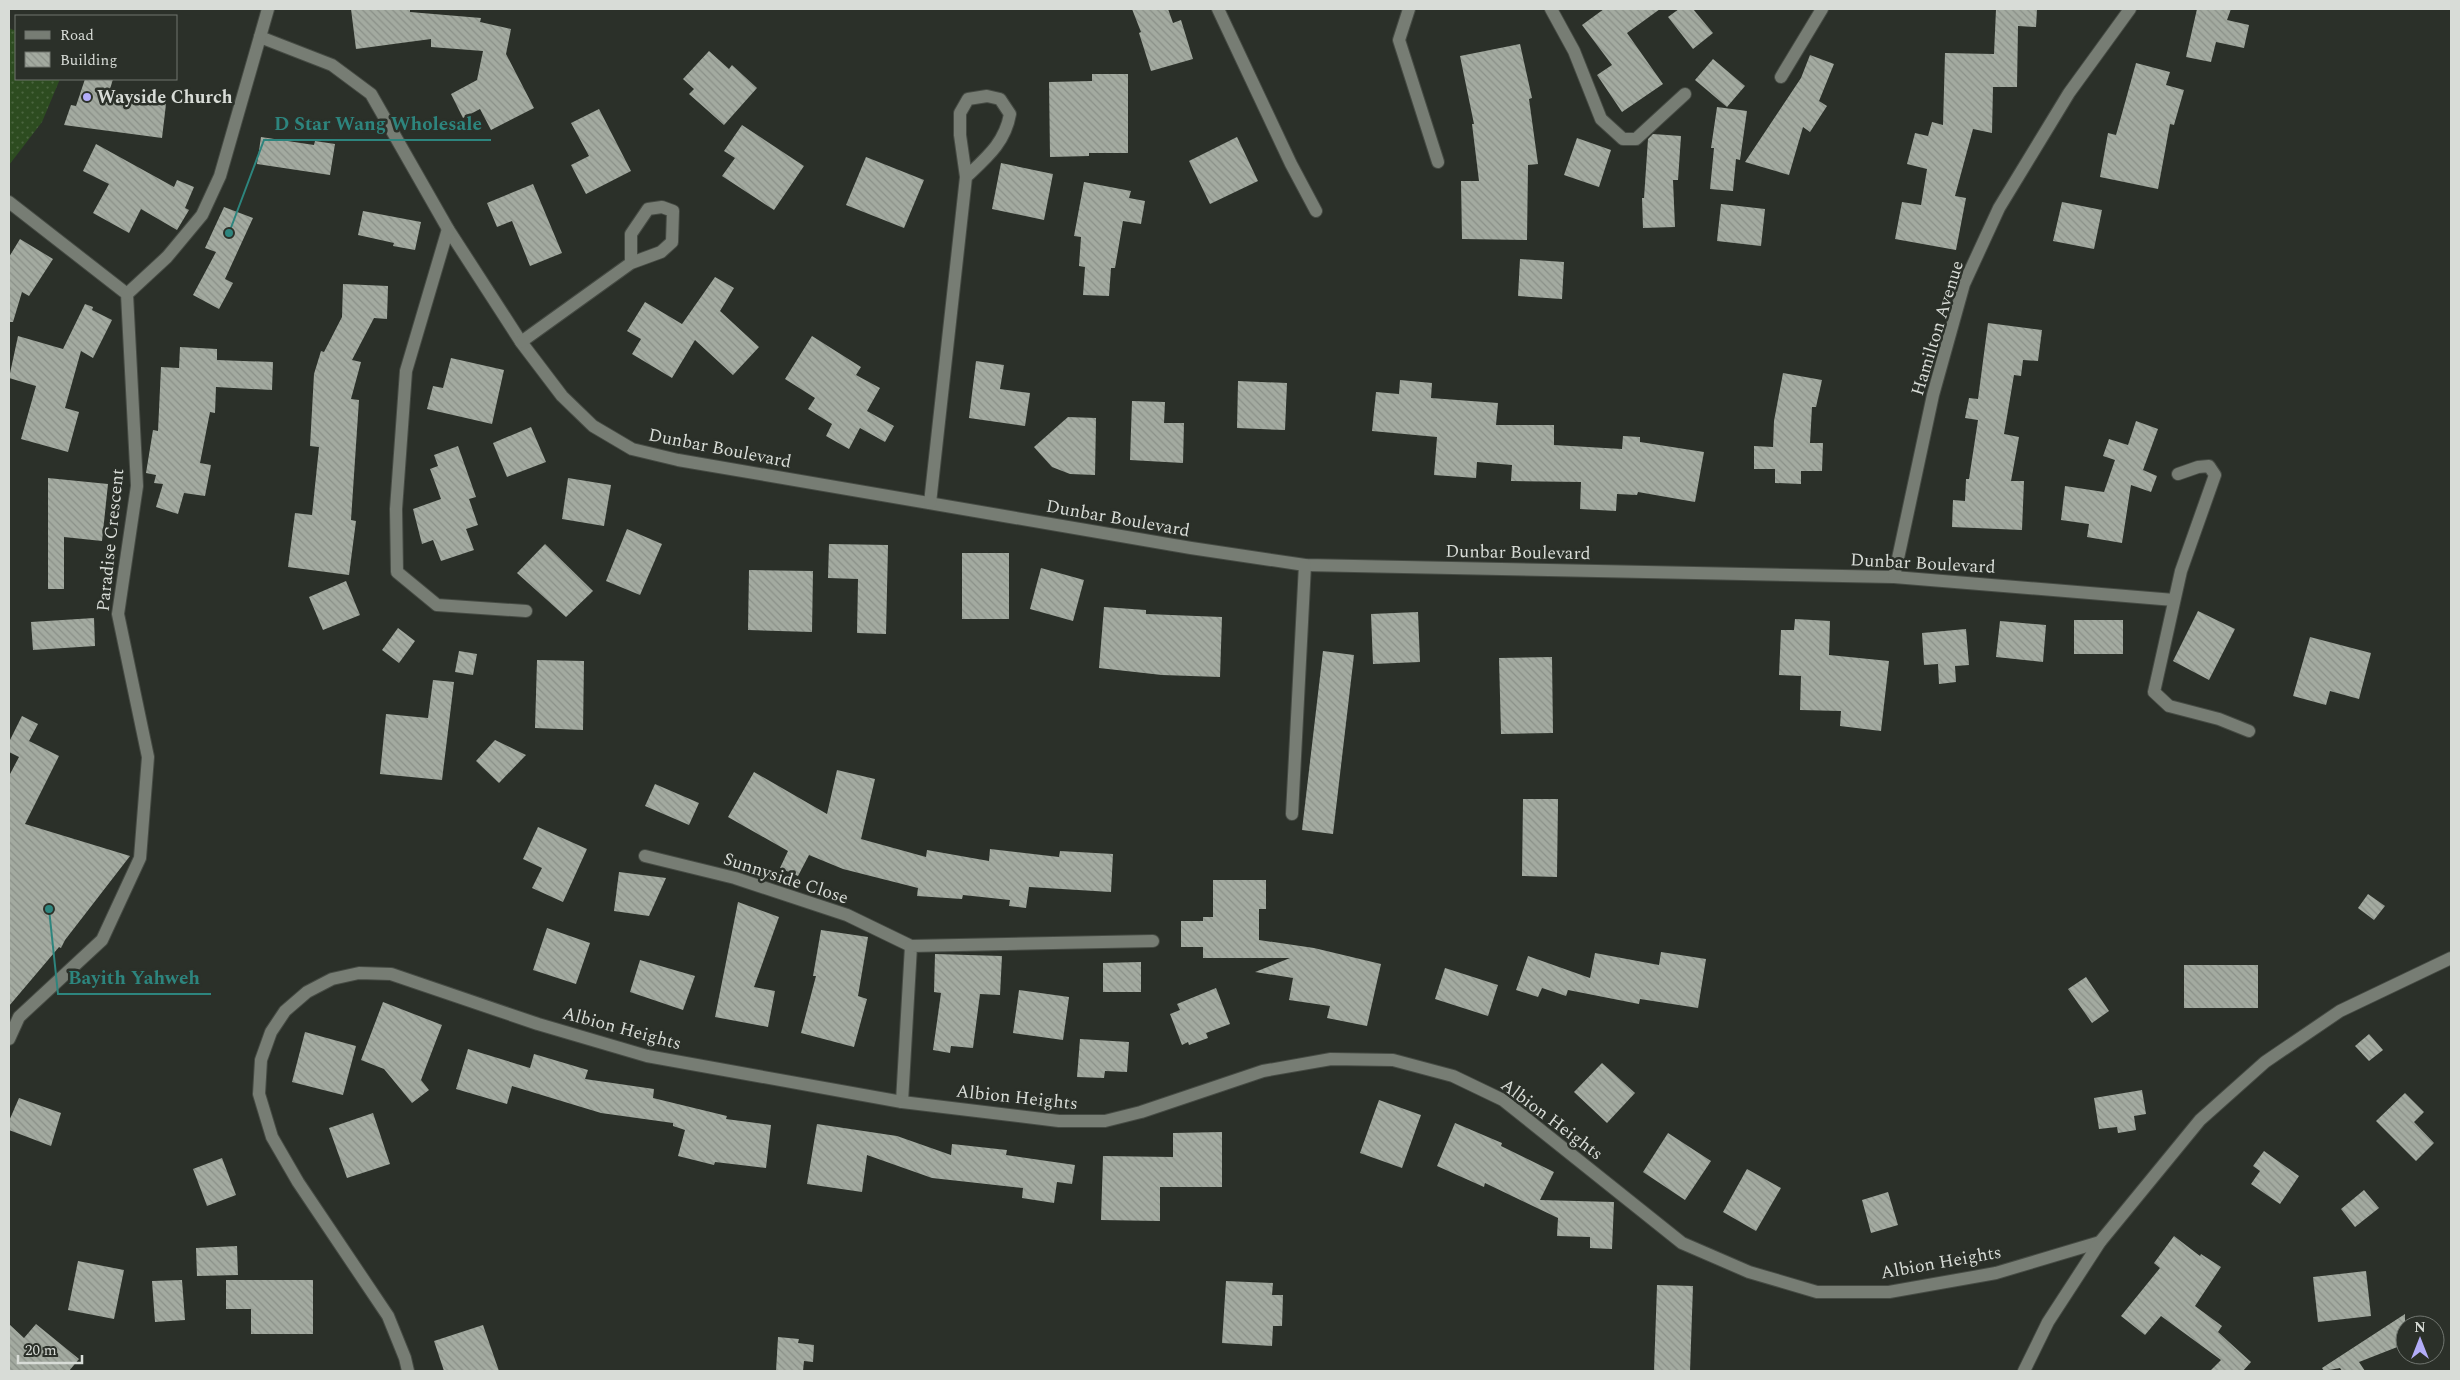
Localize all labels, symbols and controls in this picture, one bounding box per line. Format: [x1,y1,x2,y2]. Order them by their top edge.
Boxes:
legend [15,15,178,80]
text: Road [60,24,94,47]
text: Building [60,49,117,72]
place label: Wayside Church [97,84,233,111]
marker: Wayside Church [81,91,93,103]
callout: D Star Wang Wholesale [264,106,491,140]
text: D Star Wang Wholesale [274,110,482,139]
street label: Hamilton Avenue [1904,257,1971,399]
street label: Dunbar Boulevard [646,421,794,476]
street label: Paradise Crescent [90,467,131,613]
street label: Dunbar Boulevard [1044,493,1192,544]
street label: Dunbar Boulevard [1445,538,1591,567]
street label: Dunbar Boulevard [1850,546,1996,581]
street label: Sunnyside Close [720,845,852,911]
callout: Bayith Yahweh [58,960,211,994]
text: Bayith Yahweh [68,964,200,993]
street label: Albion Heights [559,1000,684,1057]
street label: Albion Heights [1495,1072,1609,1167]
street label: Albion Heights [955,1078,1079,1117]
street label: Albion Heights [1879,1239,2004,1286]
north arrow [2395,1315,2445,1365]
text: N [2414,1317,2426,1338]
scale bar [18,1332,81,1364]
text: 20 m [25,1339,57,1362]

